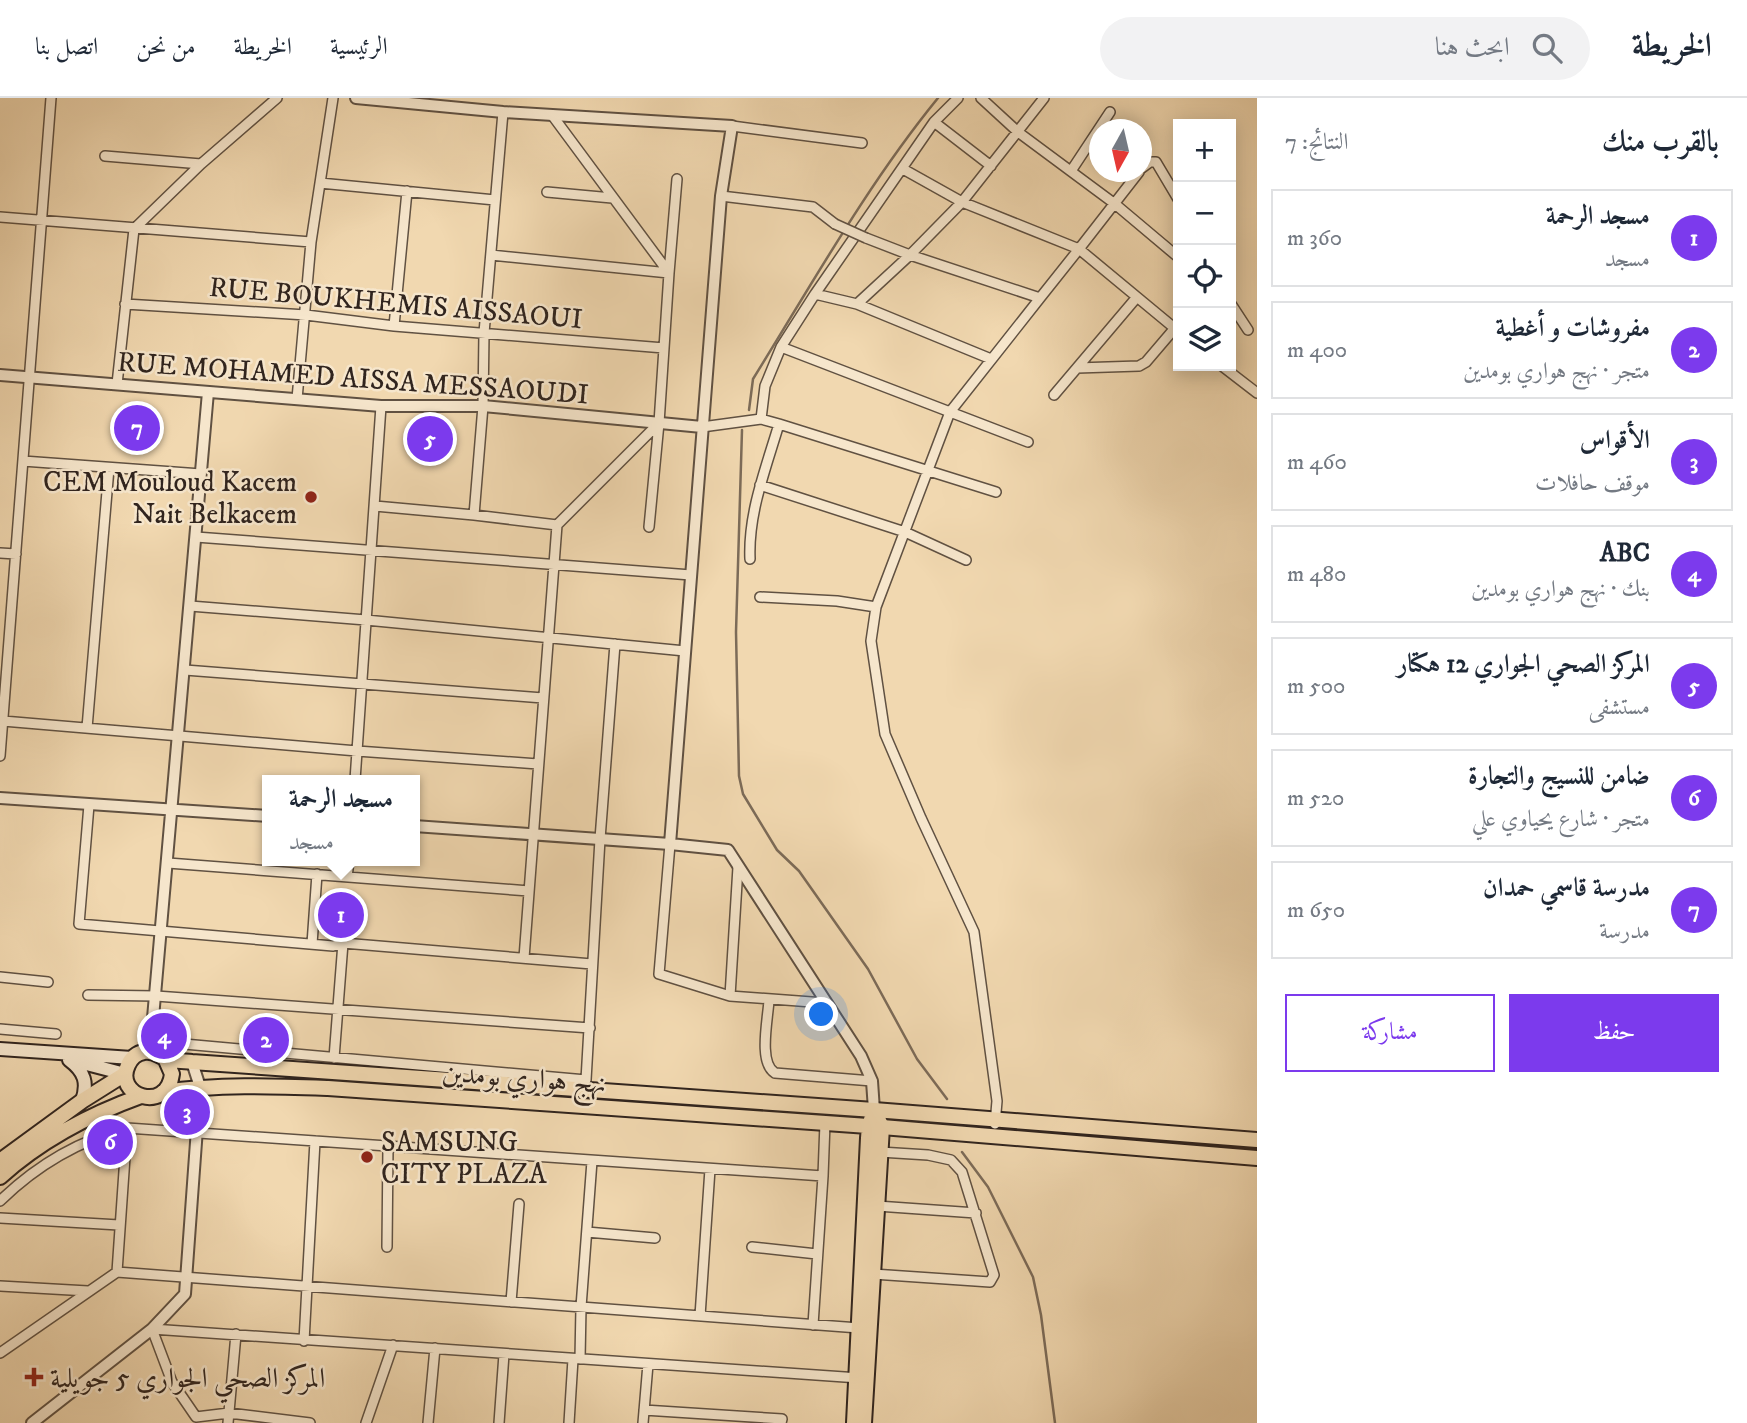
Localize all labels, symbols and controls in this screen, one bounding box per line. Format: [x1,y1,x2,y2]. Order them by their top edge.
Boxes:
search box [1100,17,1590,80]
text: الخريطة [1632,26,1712,67]
icon: search [1528,29,1566,67]
text: ابحث هنا [1435,31,1510,64]
text: اتصل بنا [35,32,98,62]
text: من نحن [136,32,196,62]
text: الخريطة [234,32,292,62]
text: الرئيسية [330,32,388,62]
north arrow [1089,119,1152,182]
map controls [1173,119,1236,371]
button: + [1173,119,1236,182]
text: بالقرب منك [1602,124,1719,161]
text: النتائج: 7 [1285,128,1348,157]
button: − [1173,182,1236,245]
text: مسجد الرحمة [1546,200,1650,233]
text: 360 m [1287,224,1342,253]
text: 1 [1690,224,1698,253]
button: locate [1173,245,1236,308]
text: مسجد [1605,245,1650,274]
street label: RUE BOUKHEMIS AISSAOUI [208,270,584,337]
button: layers [1173,308,1236,371]
text: مفروشات و أغطية [1495,312,1650,345]
text: 400 m [1287,336,1347,365]
text: 2 [1688,336,1700,365]
street label: RUE MOHAMED AISSA MESSAOUDI [116,345,590,412]
text: متجر · نهج هواري بومدين [1463,357,1650,386]
pin: 7 [114,402,160,454]
pin: 5 [407,413,453,465]
text: الأقواس [1580,424,1650,457]
text: 460 m [1287,448,1347,477]
text: 3 [1690,448,1698,477]
place label: CEM Mouloud Kacem Nait Belkacem [43,465,297,532]
text: موقف حافلات [1535,469,1650,498]
marker: CEM Mouloud Kacem Nait Belkacem [303,489,319,505]
text: ABC [1600,537,1650,570]
text: 480 m [1287,560,1346,589]
text: 4 [1687,560,1701,589]
text: بنك · نهج هواري بومدين [1471,575,1650,604]
text: المركز الصحي الجواري 12 هكتار [1397,648,1650,681]
text: 500 m [1287,672,1345,701]
text: 5 [1688,672,1700,701]
text: مستشفى [1589,693,1650,722]
text: ضامن للنسيج والتجارة [1468,760,1650,793]
popup [262,775,420,866]
text: مسجد الرحمة [289,783,393,816]
text: 520 m [1287,784,1344,813]
text: 6 [1688,784,1700,813]
text: متجر · شارع يحياوي علي [1472,805,1650,834]
text: مسجد [289,828,334,857]
text: مدرسة قاسمي حمدان [1483,872,1650,905]
pin: 1 [318,889,364,941]
text: 650 m [1287,896,1345,925]
text: 7 [1688,896,1700,925]
text: مدرسة [1599,917,1650,946]
button: مشاركة [1285,994,1495,1072]
button: حفظ [1509,994,1719,1072]
your location [804,997,838,1031]
pin: 4 [141,1010,187,1062]
pin: 2 [243,1014,289,1066]
street label: نهج هواري بومدين [440,1055,607,1108]
pin: 3 [164,1086,210,1138]
pin: 6 [87,1116,133,1168]
place label: SAMSUNG CITY PLAZA [381,1125,548,1192]
marker: SAMSUNG CITY PLAZA [359,1149,375,1165]
place label: المركز الصحي الجواري 5 جويلية [50,1361,325,1404]
marker: المركز الصحي الجواري 5 جويلية [24,1367,44,1387]

